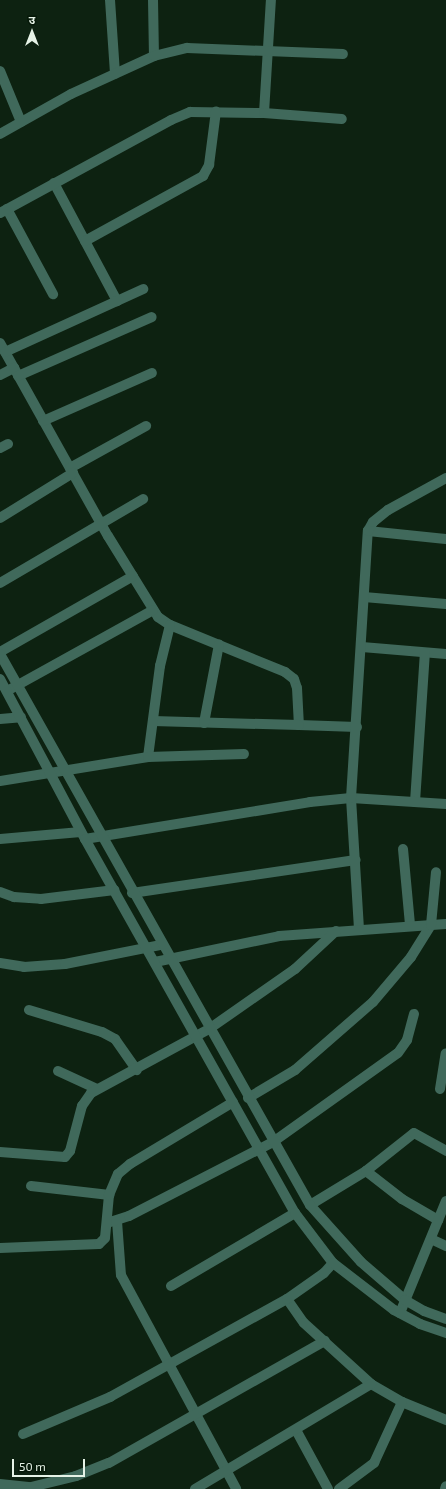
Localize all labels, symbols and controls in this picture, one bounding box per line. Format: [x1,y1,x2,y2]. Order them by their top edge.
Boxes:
north arrow [12,12,52,52]
text: उ [29,13,35,26]
scale bar [14,1451,87,1477]
text: 50 m [19,1459,46,1473]

